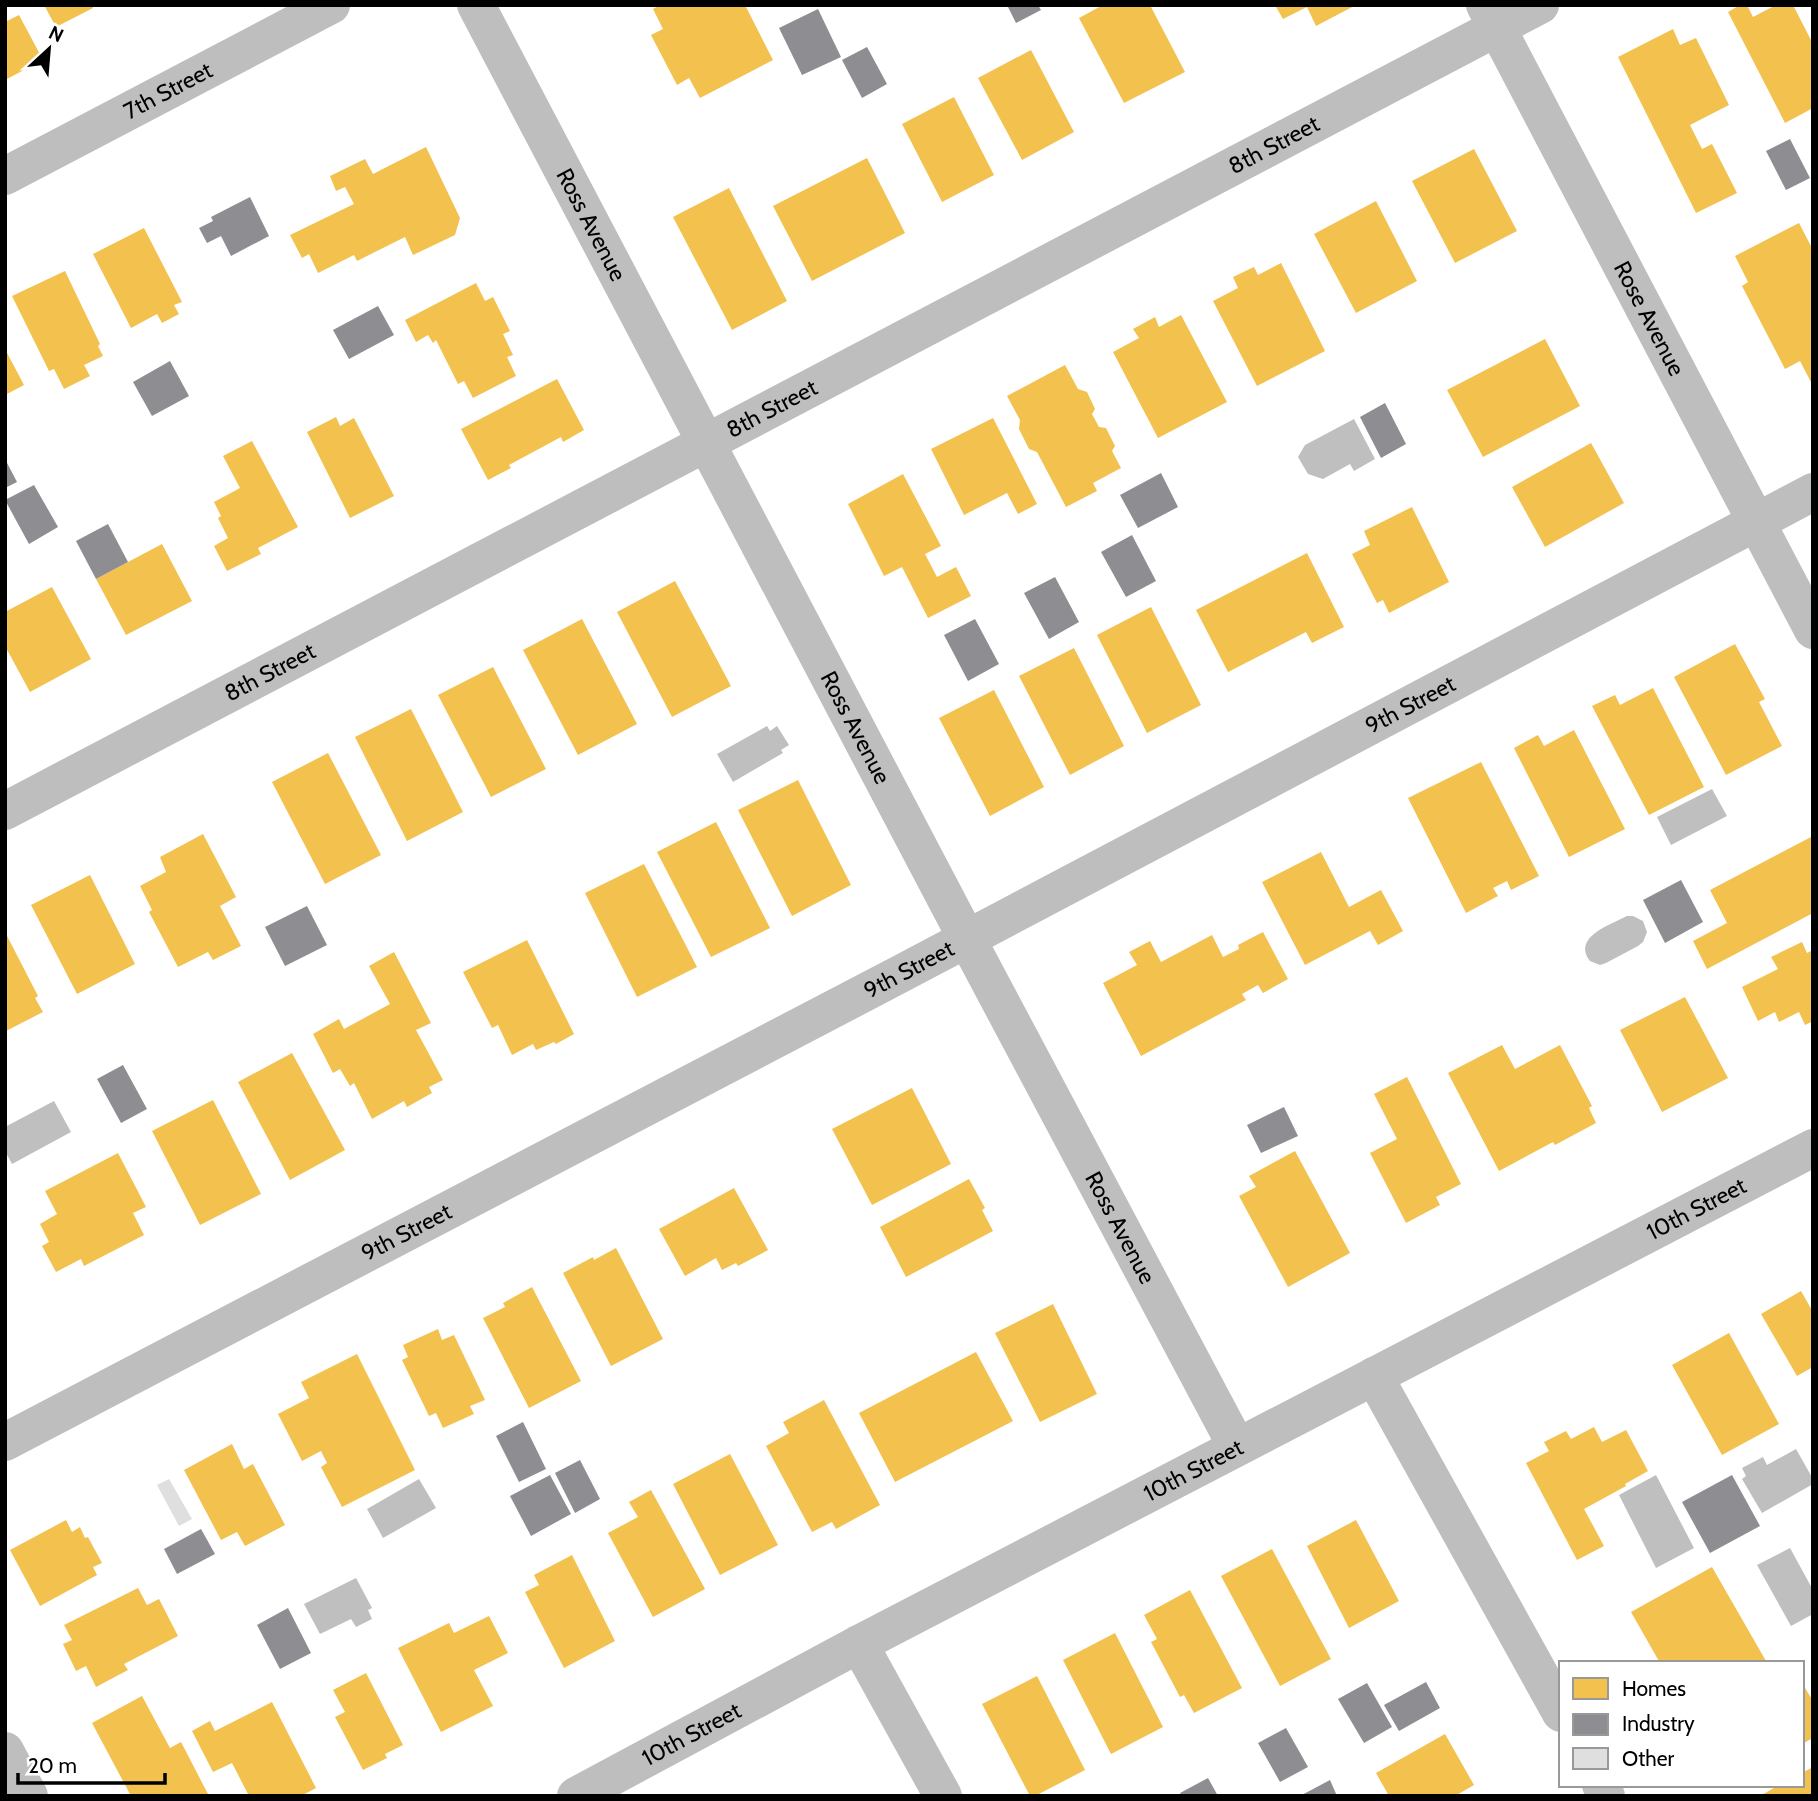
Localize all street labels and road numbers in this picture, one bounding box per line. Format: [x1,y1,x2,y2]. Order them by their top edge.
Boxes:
street label: 7th Street [119,56,217,125]
street label: 8th Street [1224,109,1324,180]
street label: Ross Avenue [550,163,633,286]
street label: Rose Avenue [1608,256,1691,381]
street label: 8th Street [722,373,822,444]
street label: 8th Street [220,637,320,707]
street label: Ross Avenue [815,666,897,789]
street label: 9th Street [1361,669,1460,740]
street label: 9th Street [859,934,959,1004]
street label: Ross Avenue [1079,1167,1162,1289]
street label: 10th Street [1642,1171,1751,1246]
street label: 9th Street [357,1197,456,1267]
street label: 10th Street [1139,1433,1248,1508]
street label: 10th Street [637,1696,746,1772]

